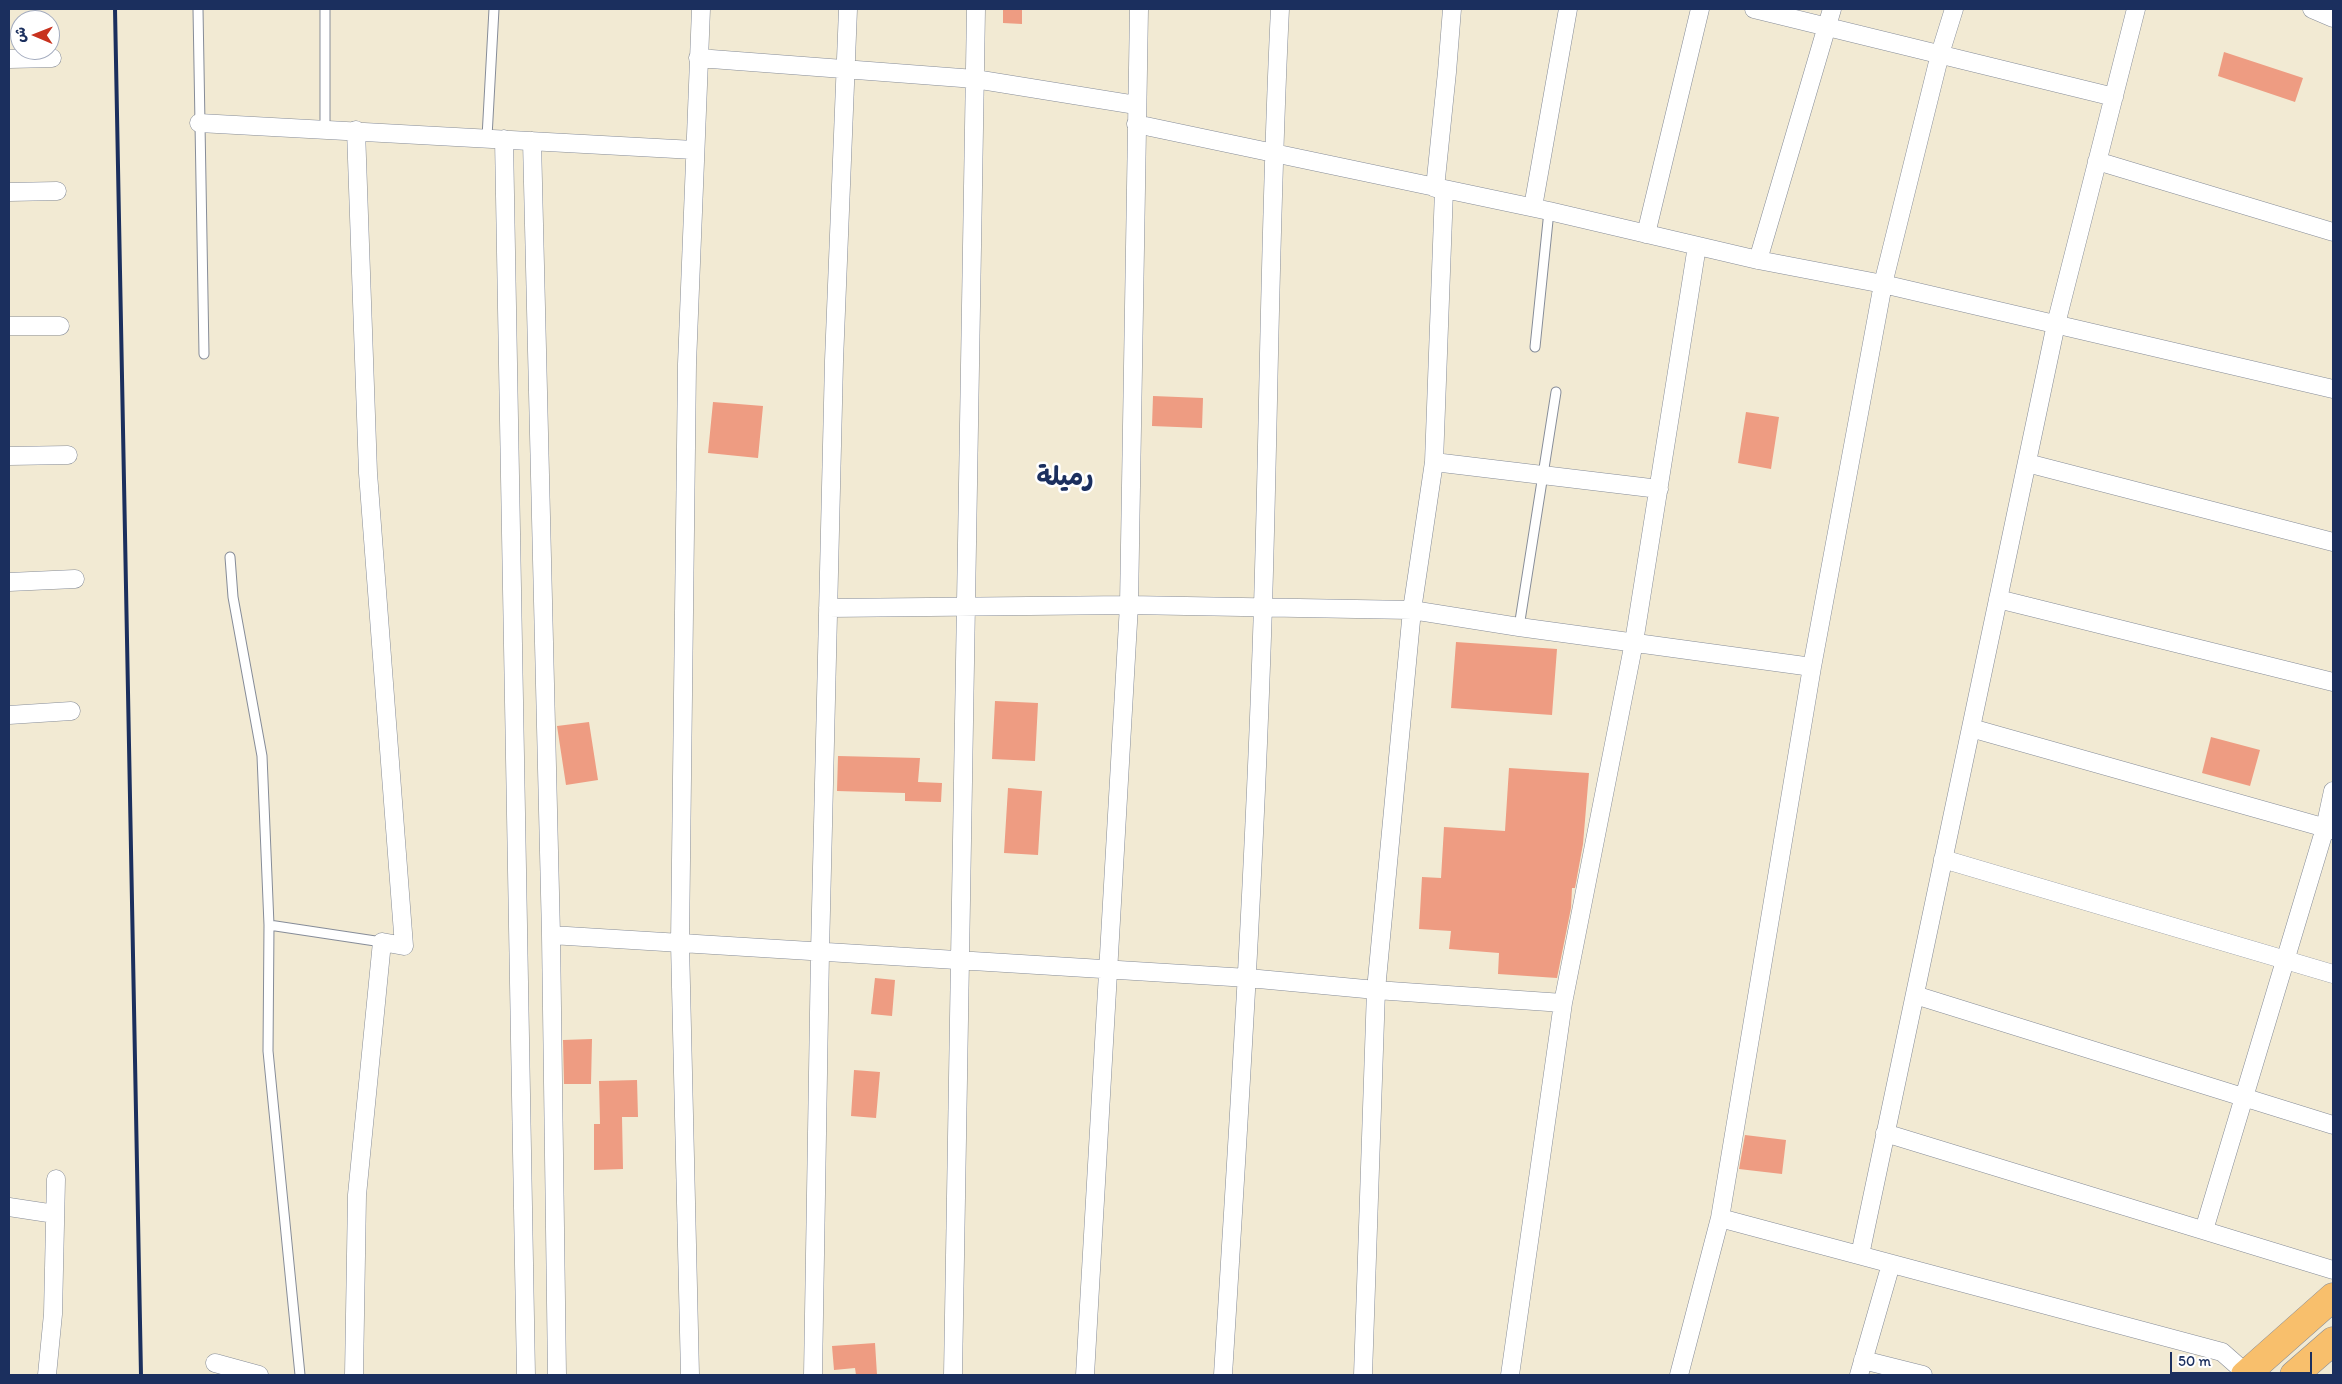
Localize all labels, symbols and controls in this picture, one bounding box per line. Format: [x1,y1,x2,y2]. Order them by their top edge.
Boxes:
north arrow [10,10,60,60]
text: ش [12,27,29,43]
district label: رميلة [1037,462,1093,494]
scale bar [2172,1342,2314,1374]
text: 50 m [2178,1352,2211,1370]

